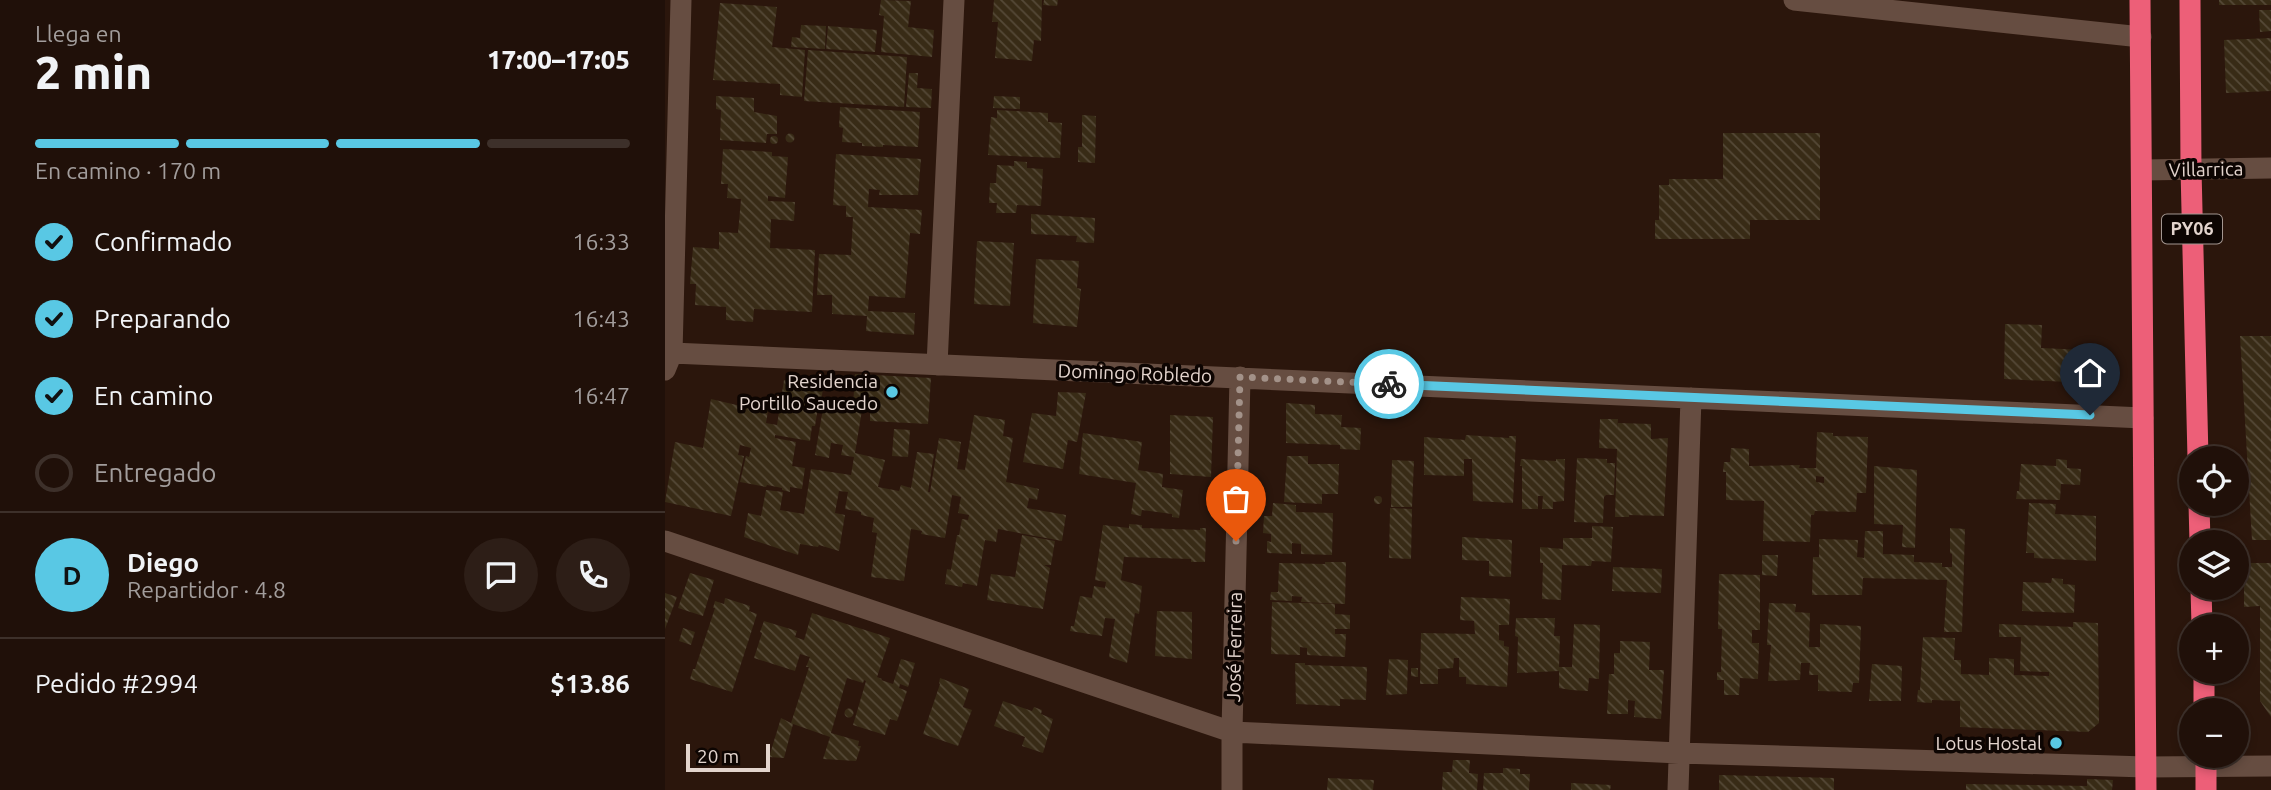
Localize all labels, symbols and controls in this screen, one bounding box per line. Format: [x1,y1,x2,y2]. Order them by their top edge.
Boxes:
text: Llega en [35,21,122,46]
text: 17:00–17:05 [487,45,630,74]
text: 2 min [35,46,152,98]
street label: Villarrica [2169,157,2243,181]
text: En camino · 170 m [35,158,221,183]
road number: PY06 [2162,214,2222,244]
icon: check [35,223,73,261]
text: Confirmado [94,227,232,256]
text: 16:33 [572,229,630,254]
icon: check [35,300,73,338]
text: Preparando [94,304,231,333]
text: 16:43 [572,306,630,331]
pin [2060,343,2120,415]
courier [1354,349,1424,419]
icon: home [2071,354,2109,392]
street label: Domingo Robledo [1057,359,1213,387]
icon: bike [1370,365,1408,403]
place label: Residencia Portillo Saucedo [739,370,878,414]
icon: check [35,377,73,415]
text: En camino [94,381,214,410]
text: 16:47 [572,383,630,408]
marker: Residencia Portillo Saucedo [884,384,900,400]
map controls [2179,446,2249,768]
button: locate [2179,446,2249,516]
text: Entregado [94,458,217,487]
pin [1206,469,1266,541]
icon: bag [1217,480,1255,518]
button: layers [2179,530,2249,600]
button: chat [464,538,538,612]
button: phone [556,538,630,612]
text: Diego [127,548,199,577]
text: D [63,561,81,590]
text: Repartidor · 4.8 [127,577,286,602]
street label: José Ferreira [1222,592,1246,702]
button: + [2179,614,2249,684]
text: Pedido #2994 [35,669,198,698]
text: $13.86 [550,669,630,698]
button: − [2179,698,2249,768]
place label: Lotus Hostal [1936,732,2042,754]
marker: Lotus Hostal [2048,735,2064,751]
scale bar [686,741,770,773]
text: 20 m [697,745,739,767]

